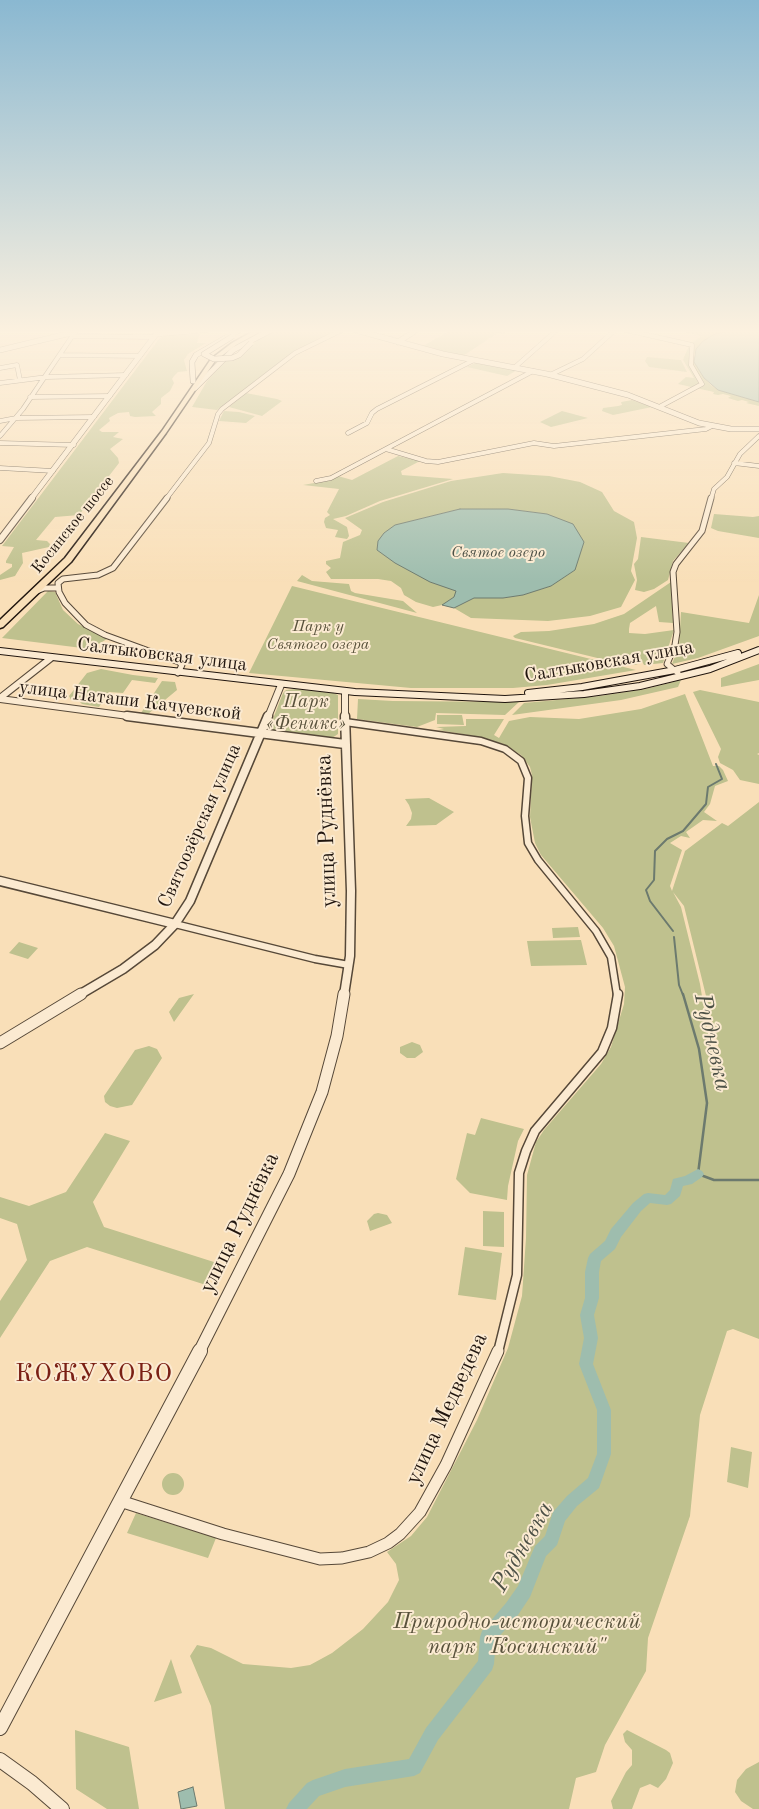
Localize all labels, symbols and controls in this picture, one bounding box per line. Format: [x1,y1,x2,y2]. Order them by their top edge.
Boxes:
street label: Косинское шоссе [28,472,118,578]
water label: Святое озеро [451,543,545,563]
park label: Парк у Святого озера [267,617,369,655]
street label: Салтыковская улица [76,633,248,677]
street label: Салтыковская улица [523,636,695,688]
street label: улица Наташи Качуевской [18,676,242,726]
park label: Парк «Феникс» [266,691,346,735]
street label: Святоозёрская улица [154,740,246,912]
street label: улица Руднёвка [311,754,343,908]
water label: Рудневка [687,990,737,1094]
street label: улица Руднёвка [194,1148,286,1298]
street label: улица Медведева [400,1329,494,1489]
district label: КОЖУХОВО [14,1359,174,1389]
water label: Рудневка [486,1497,560,1597]
park label: Природно-исторический парк "Косинский" [393,1609,641,1660]

